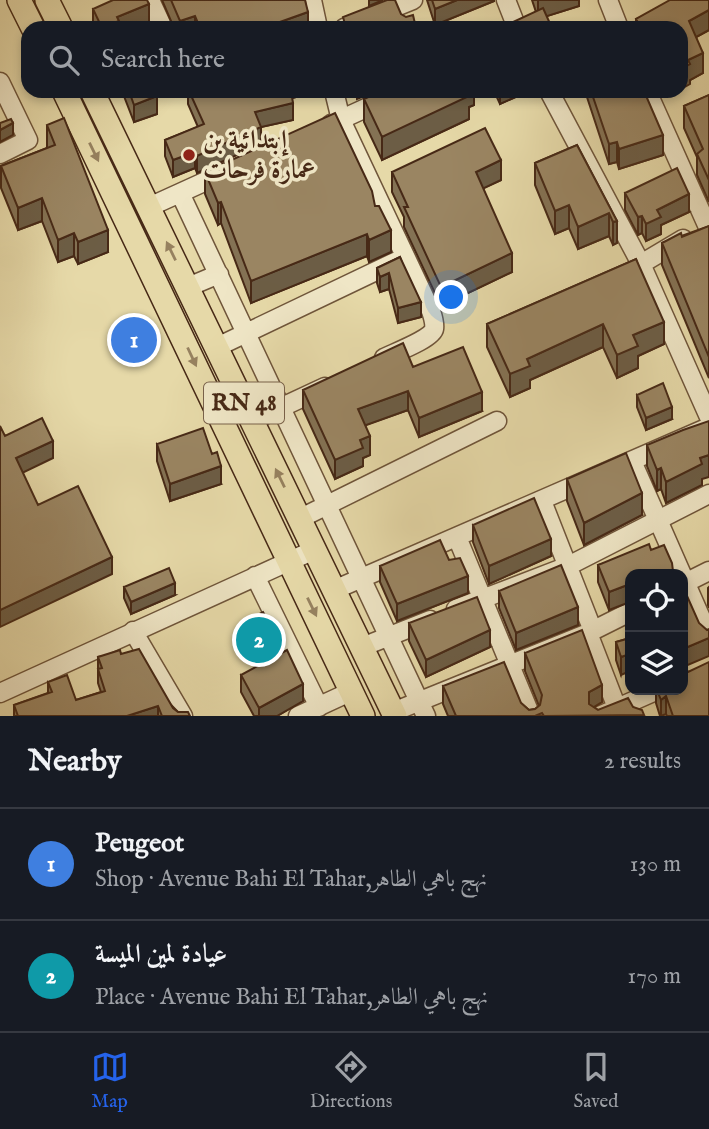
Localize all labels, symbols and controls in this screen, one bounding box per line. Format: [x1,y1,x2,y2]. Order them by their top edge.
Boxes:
search box [21,21,688,98]
icon: search [45,41,83,79]
text: Search here [101,43,225,76]
place label: إبتدائية بن عمارة فرحات [203,124,315,187]
one-way arrow [88,142,99,162]
marker: إبتدائية بن عمارة فرحات [181,147,197,163]
one-way arrow [165,241,176,261]
your location [434,280,468,314]
pin: 1 [111,314,157,366]
one-way arrow [187,347,198,367]
road number: RN 48 [204,382,284,424]
one-way arrow [274,468,285,488]
map controls [625,569,688,695]
button: locate [625,569,688,632]
one-way arrow [306,597,317,617]
pin: 2 [236,614,282,666]
button: layers [625,632,688,695]
text: Nearby [28,743,121,781]
text: 2 results [604,747,681,776]
text: Peugeot [95,827,184,860]
text: 1 [47,850,55,879]
text: 130 m [630,850,681,879]
text: Shop · Avenue Bahi El Tahar,نهج باهي الطاهر [95,865,487,894]
text: عيادة لمين الميسة [95,938,227,971]
text: 2 [46,962,56,991]
text: 170 m [628,962,681,991]
text: Place · Avenue Bahi El Tahar,نهج باهي الطاهر [95,983,488,1012]
tab: Map [91,1048,129,1114]
tab: Directions [310,1048,392,1114]
tab: Saved [573,1048,618,1114]

